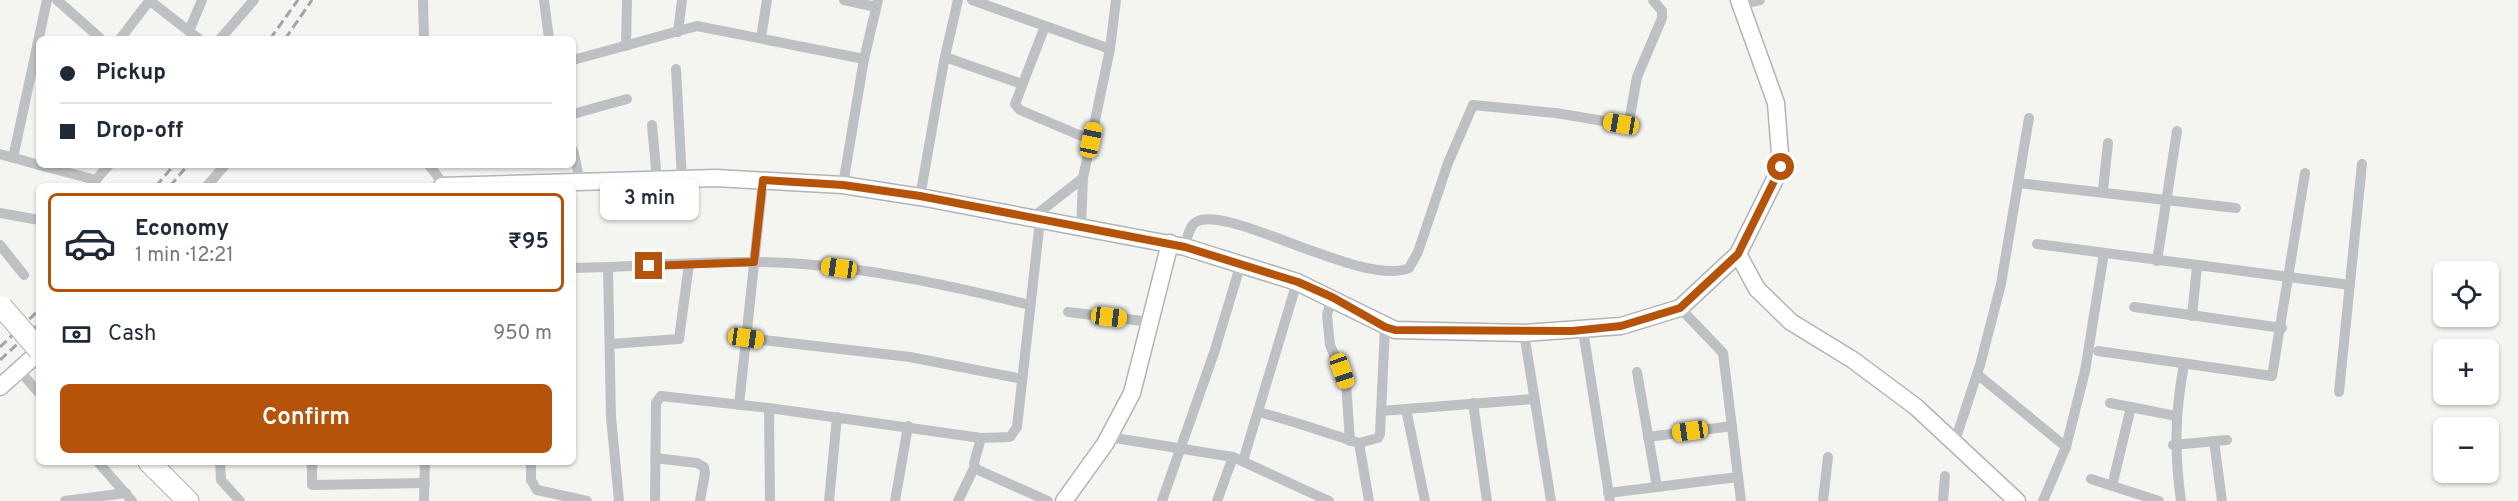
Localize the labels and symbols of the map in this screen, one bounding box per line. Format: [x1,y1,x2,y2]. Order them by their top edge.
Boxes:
car [1602,112,1640,136]
car [1078,121,1104,159]
route start [1767,153,1794,180]
callout: 3 min [600,179,698,221]
route end [635,252,662,279]
car [820,257,858,279]
car [1090,306,1128,328]
car [727,327,765,349]
car [1328,351,1356,391]
car [1671,420,1709,442]

